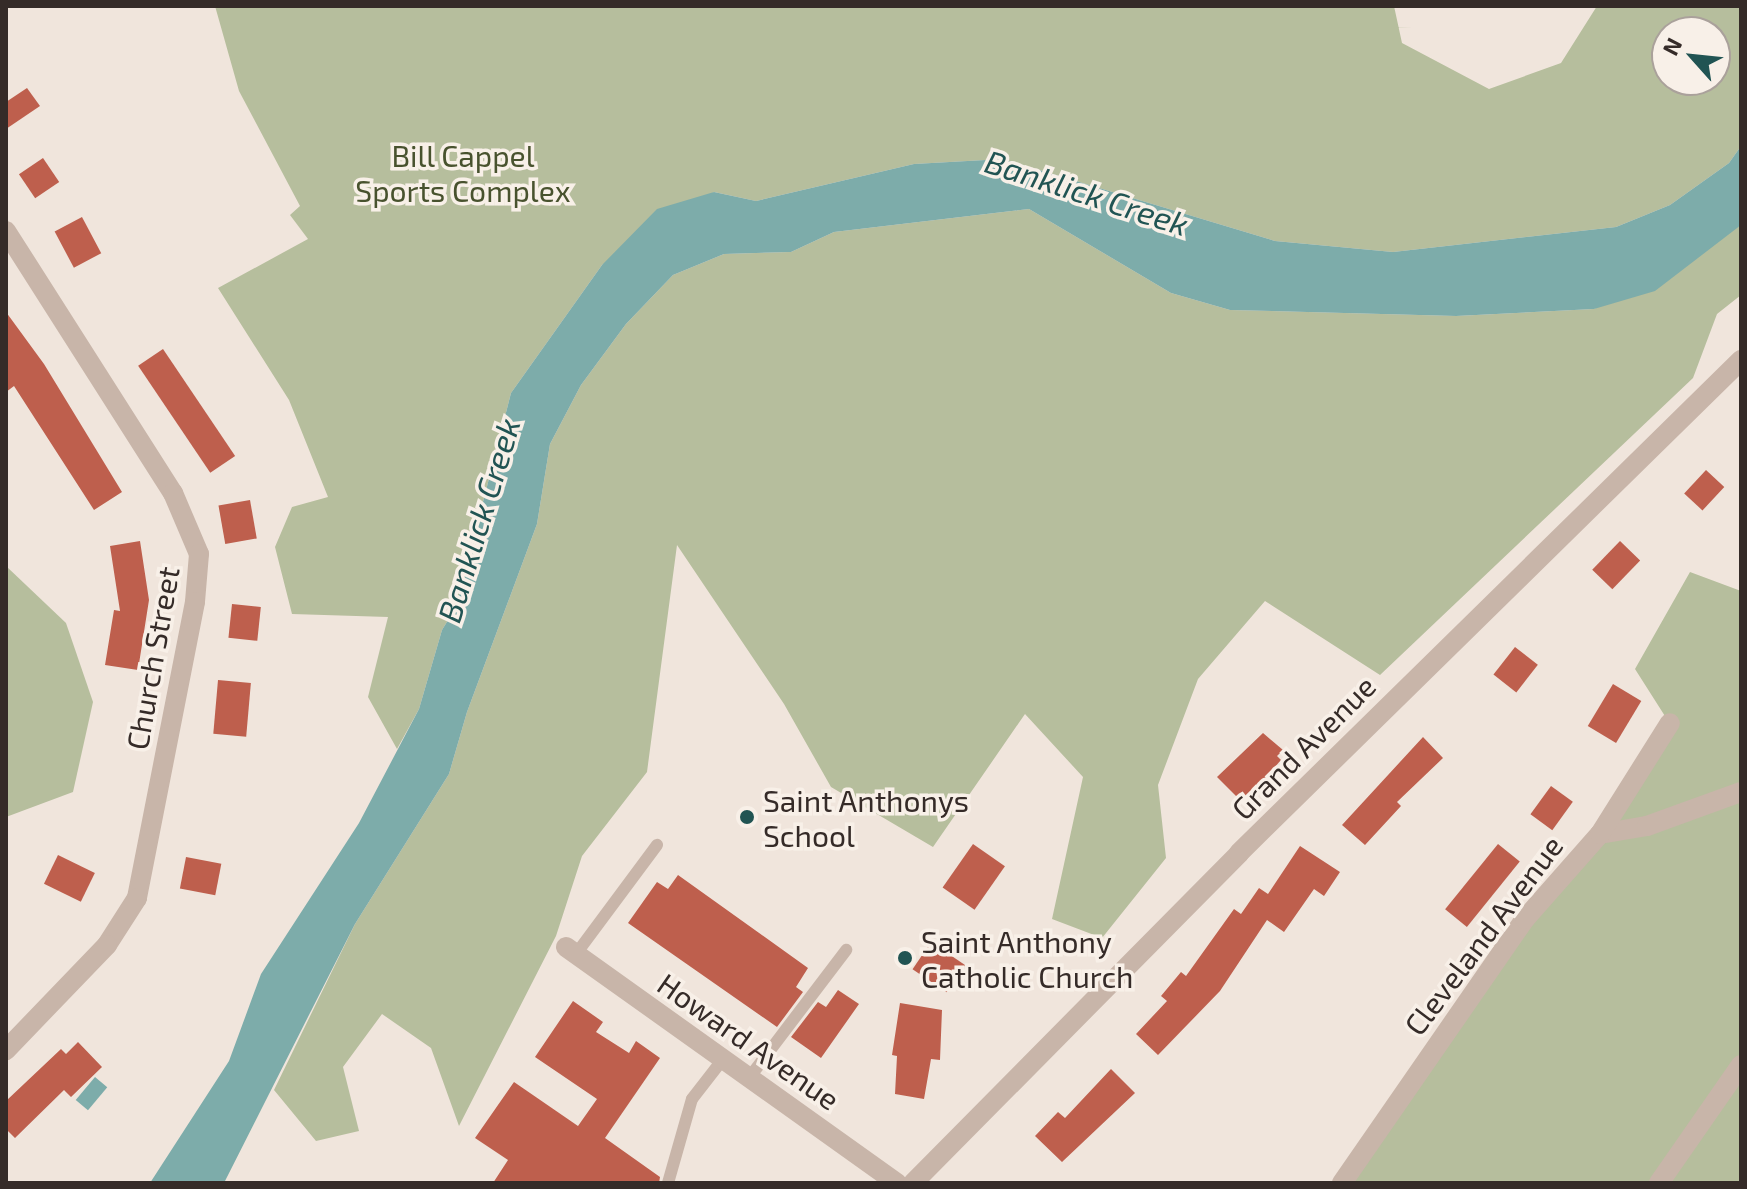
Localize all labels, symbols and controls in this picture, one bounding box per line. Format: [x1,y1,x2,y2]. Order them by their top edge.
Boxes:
north arrow [1651,16,1731,96]
text: N [1656,33,1687,59]
park label: Bill Cappel Sports Complex [355,137,571,208]
water label: Banklick Creek [981,141,1193,243]
water label: Banklick Creek [429,413,527,627]
street label: Church Street [118,564,186,752]
street label: Grand Avenue [1223,667,1383,827]
place label: Saint Anthonys School [763,782,970,852]
marker: Saint Anthonys School [738,808,756,826]
street label: Cleveland Avenue [1396,828,1570,1042]
place label: Saint Anthony Catholic Church [921,923,1134,994]
marker: Saint Anthony Catholic Church [896,949,914,967]
street label: Howard Avenue [651,965,847,1117]

